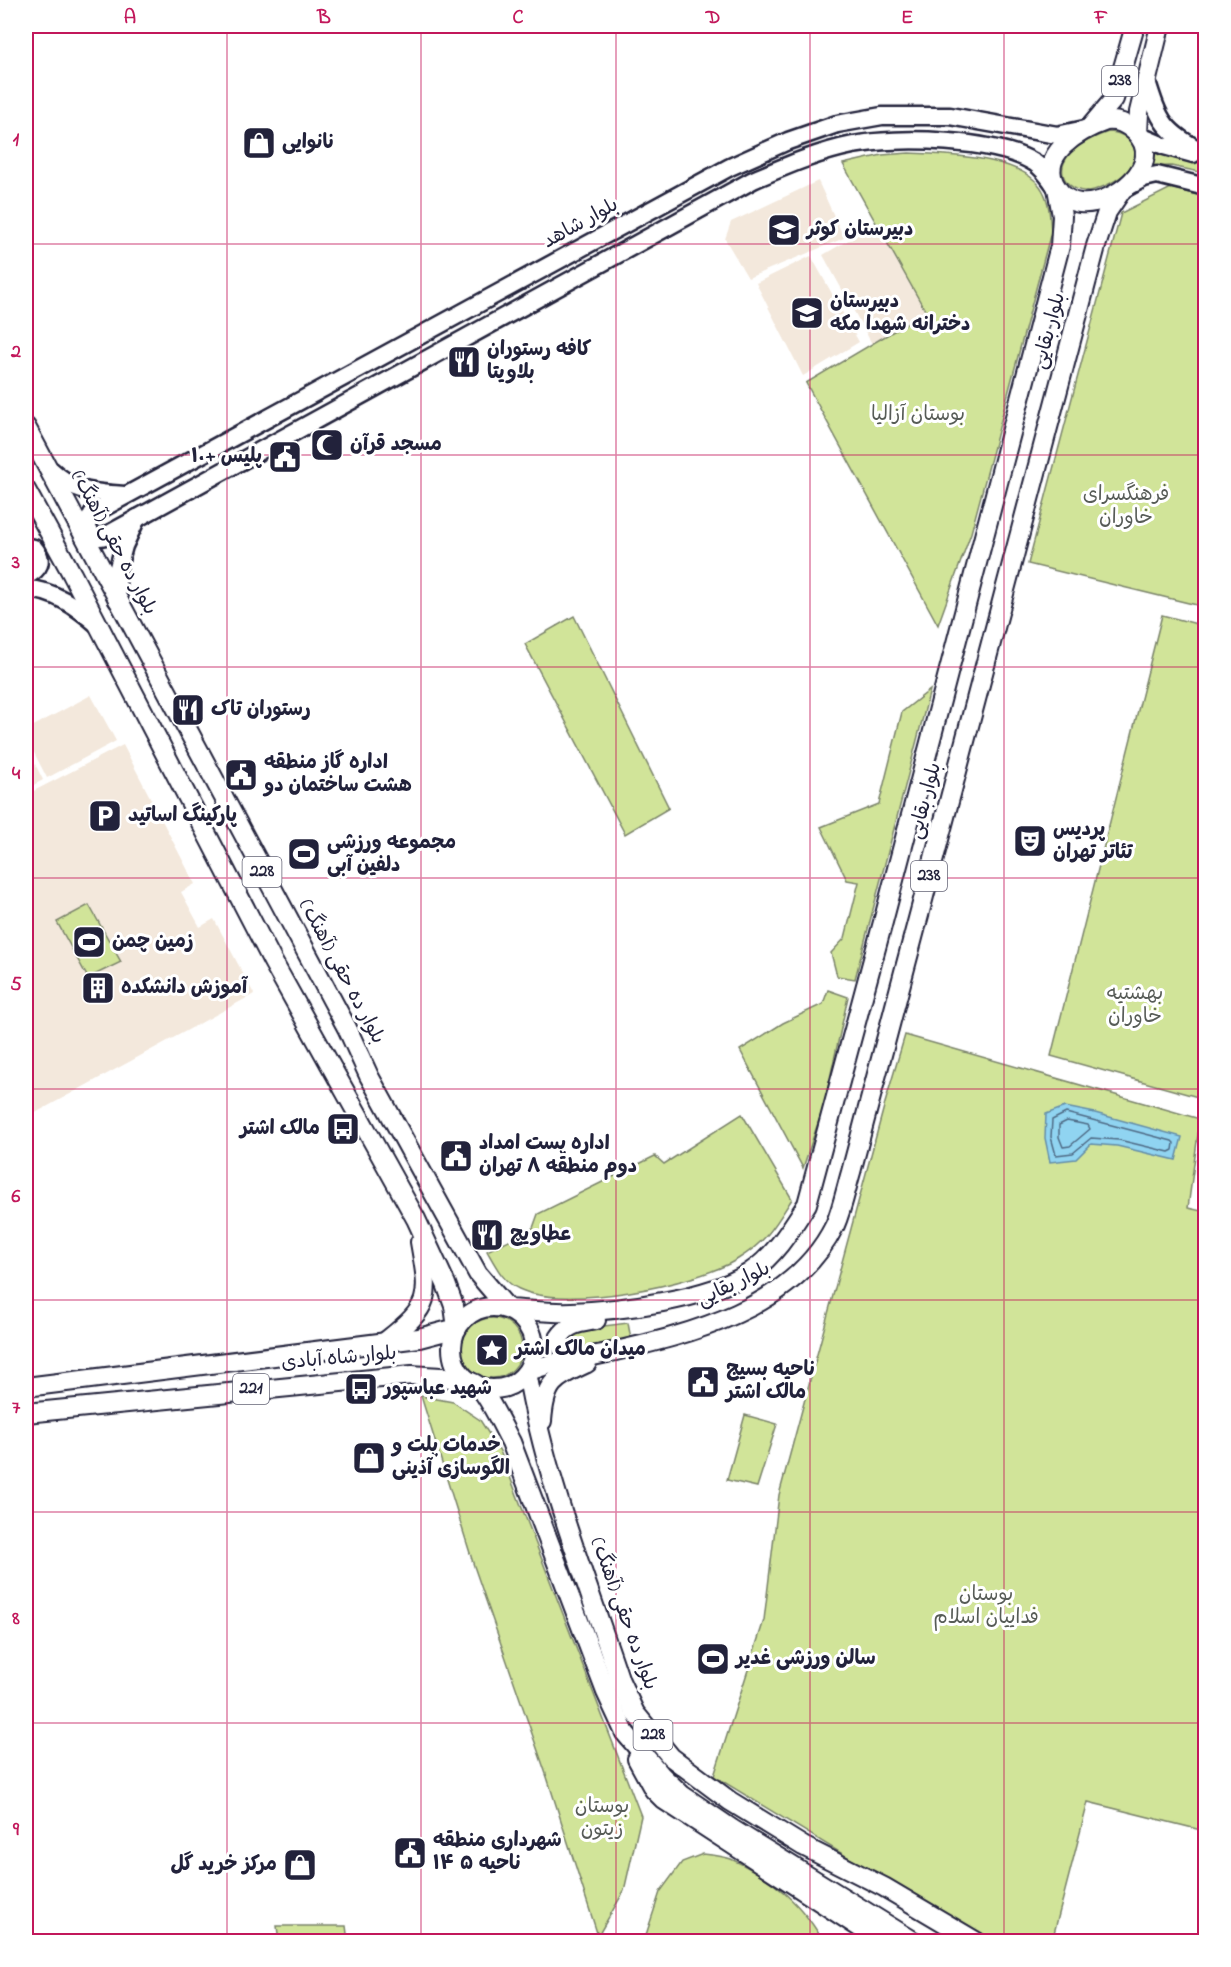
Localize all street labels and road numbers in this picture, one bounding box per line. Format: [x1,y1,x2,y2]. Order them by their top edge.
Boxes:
road number: 238 [1102,66,1138,96]
street label: بلوار شاهد [538,191,624,257]
street label: بلوار بقایی [1026,289,1074,373]
street label: بلوار ده حقی (آهنگ) [63,465,163,621]
street label: بلوار بقایی [902,759,950,843]
road number: 228 [242,857,282,887]
road number: 238 [911,861,947,891]
street label: بلوار ده حقی (آهنگ) [291,894,391,1050]
street label: بلوار بقایی [692,1255,776,1315]
street label: بلوار شاه آبادی [280,1340,398,1378]
road number: 221 [233,1374,269,1404]
street label: بلوار ده حقی (آهنگ) [582,1534,664,1694]
road number: 228 [634,1720,672,1750]

